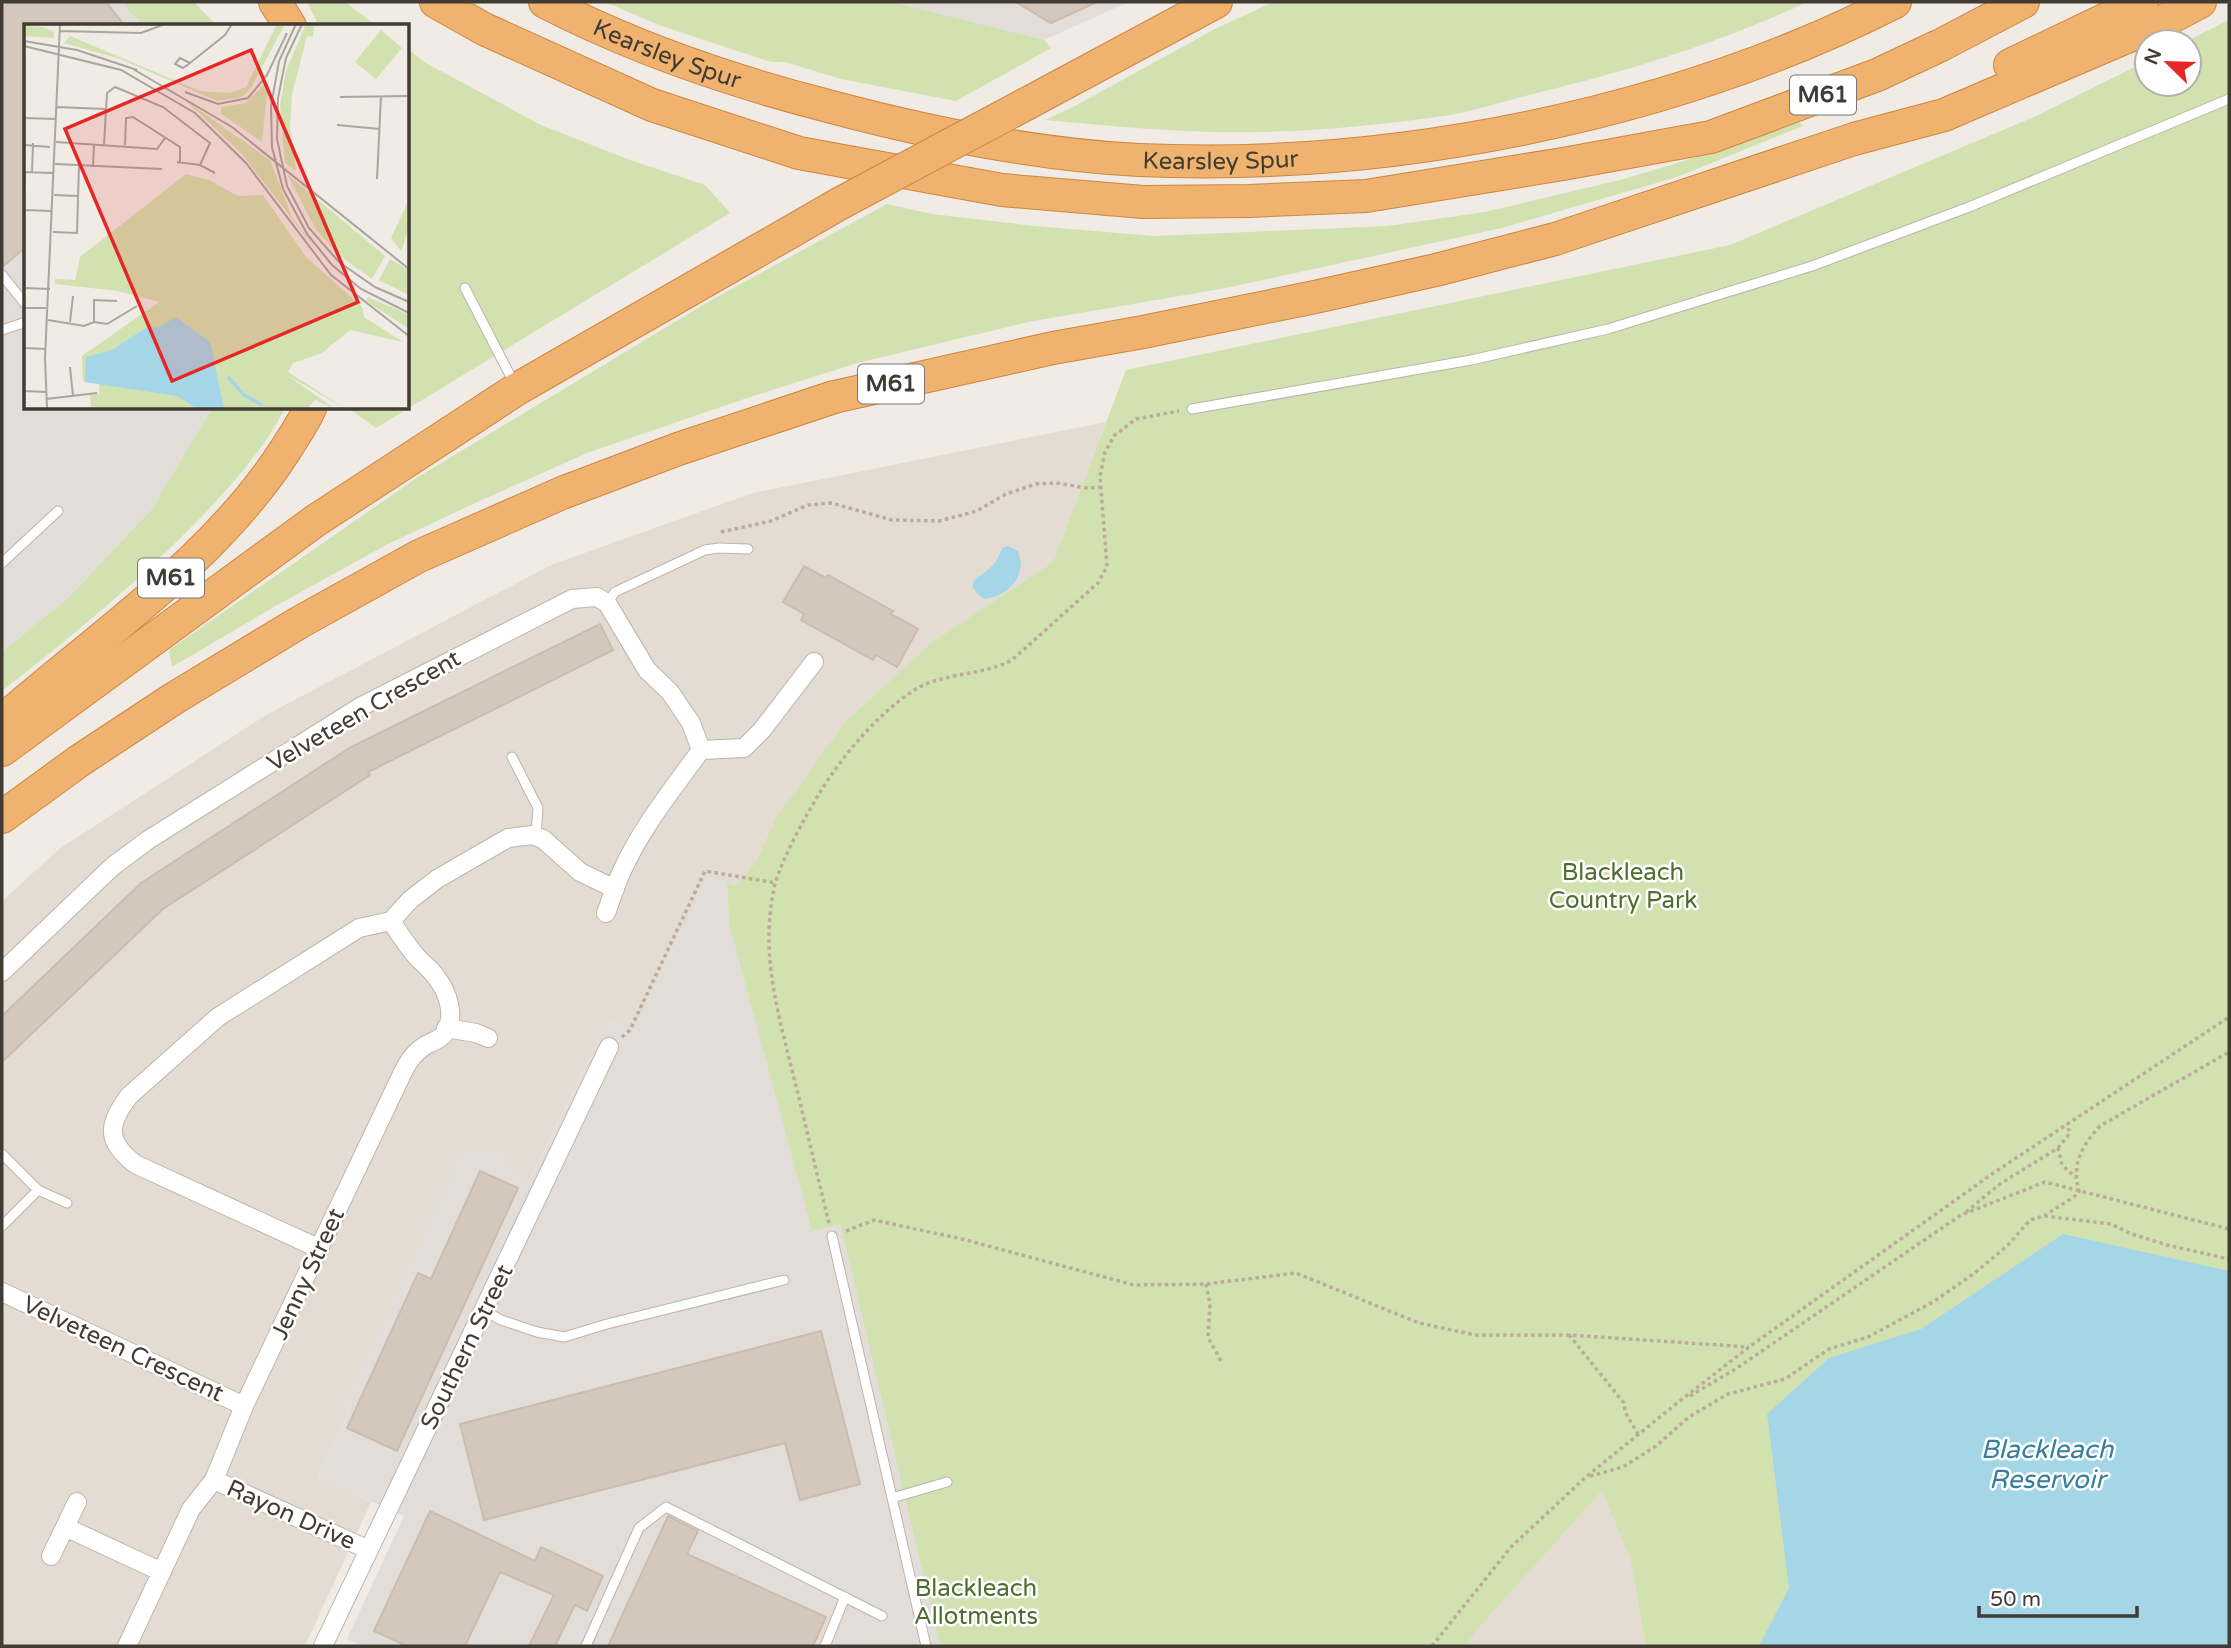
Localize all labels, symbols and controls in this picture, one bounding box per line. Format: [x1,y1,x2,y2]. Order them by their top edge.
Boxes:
street label: Kearsley Spur [589,13,746,95]
inset map [24,24,410,410]
north arrow [2133,28,2203,98]
text: N [2140,45,2166,68]
road number: M61 [1790,76,1856,114]
street label: Kearsley Spur [1142,144,1300,176]
road number: M61 [858,364,924,404]
road number: M61 [138,558,204,598]
street label: Velveteen Crescent [262,644,466,778]
park label: Blackleach Country Park [1549,858,1697,915]
street label: Jenny Street [265,1204,351,1344]
street label: Southern Street [415,1260,519,1434]
street label: Velveteen Crescent [18,1290,228,1408]
water label: Blackleach Reservoir [1981,1434,2114,1495]
street label: Rayon Drive [222,1474,360,1556]
park label: Blackleach Allotments [914,1574,1038,1631]
scale bar [1979,1574,2136,1618]
text: 50 m [1990,1587,2041,1612]

